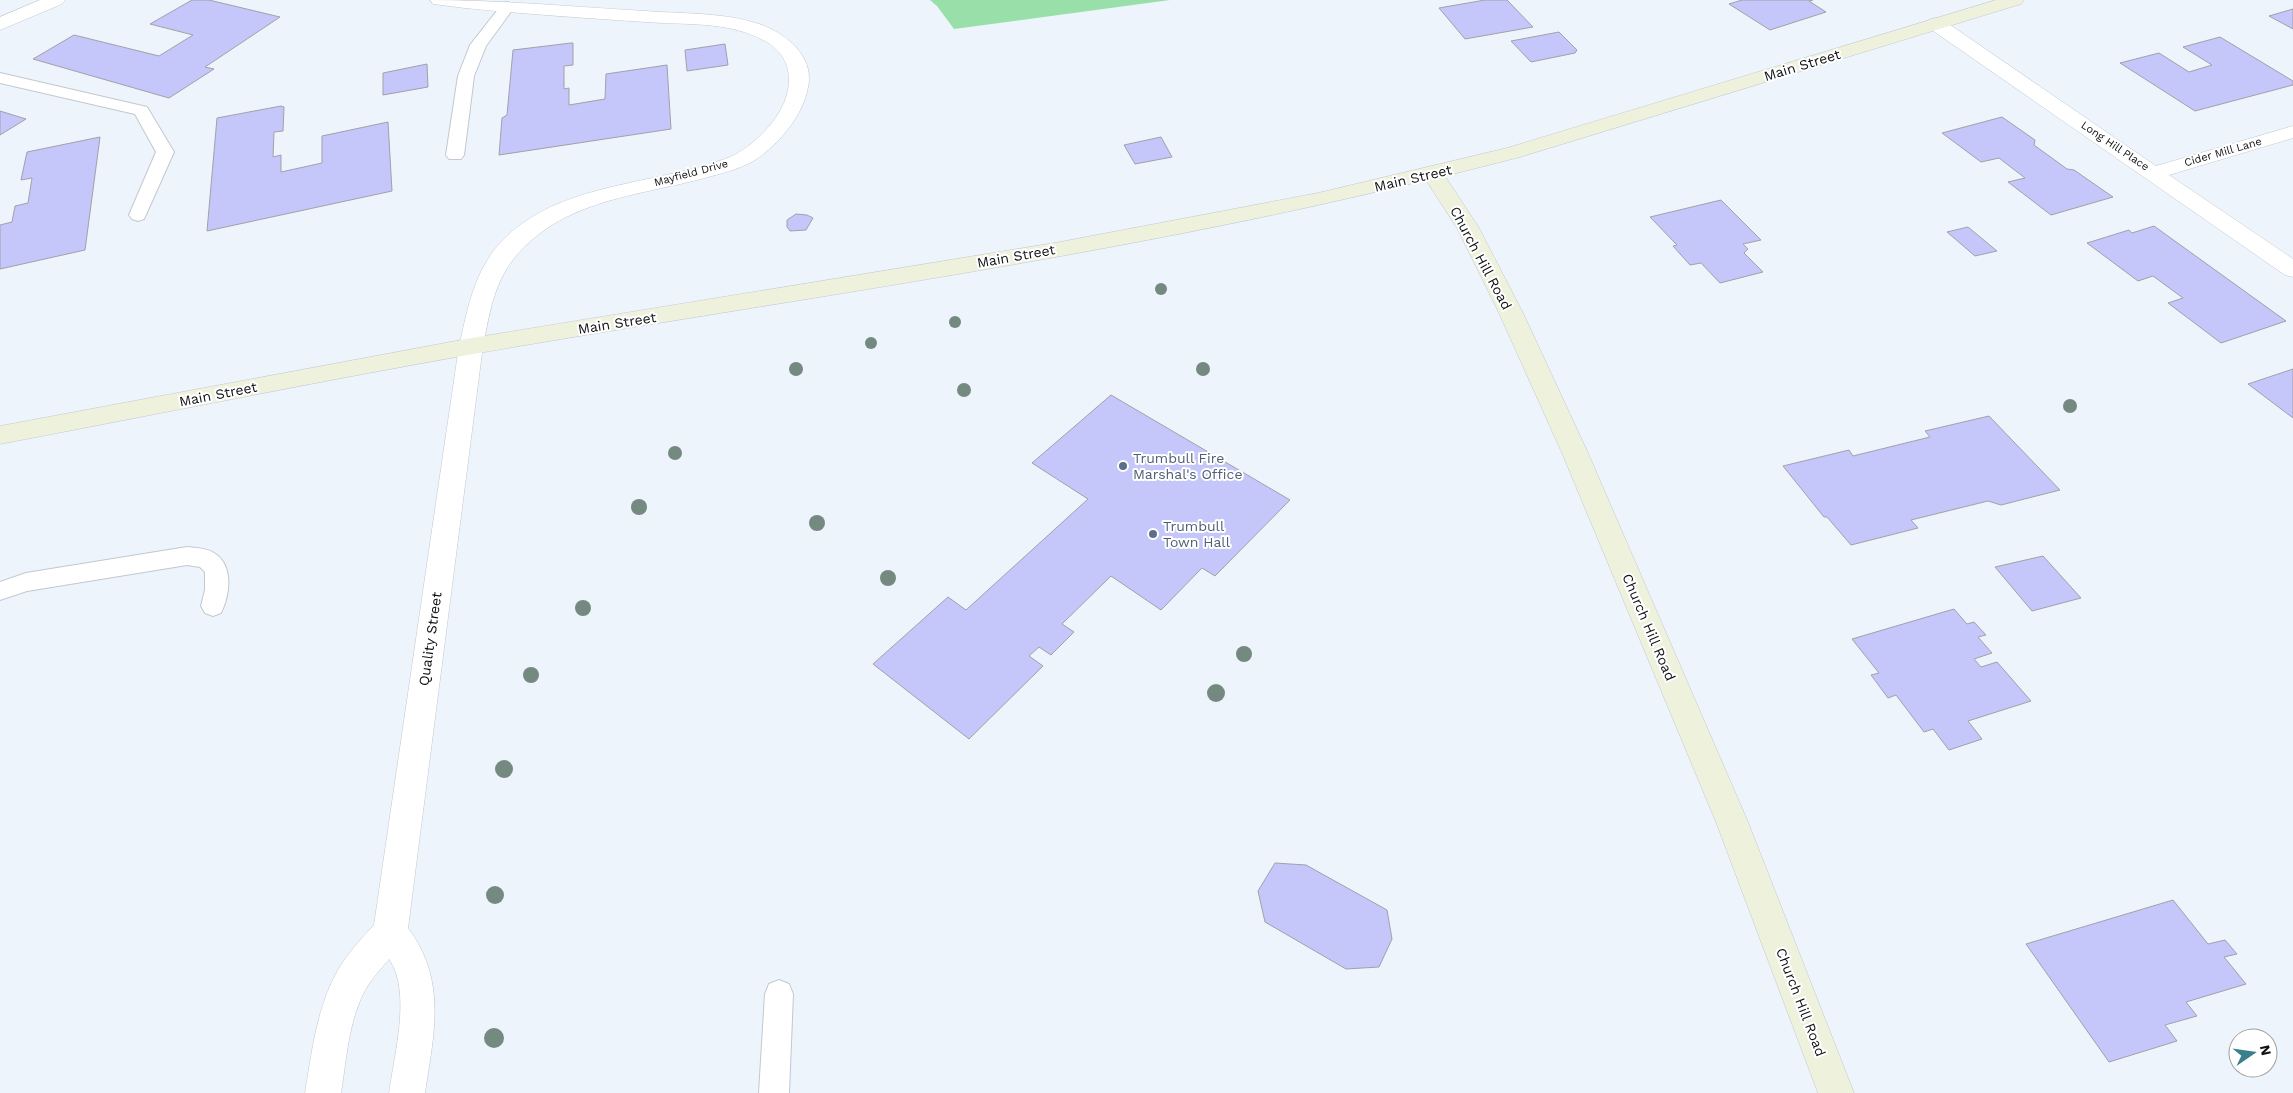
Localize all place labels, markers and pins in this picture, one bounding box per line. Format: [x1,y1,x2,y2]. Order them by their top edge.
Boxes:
place label: Trumbull Fire Marshal's Office [1133,450,1243,482]
marker: Trumbull Fire Marshal's Office [1117,460,1129,472]
place label: Trumbull Town Hall [1163,518,1231,550]
marker: Trumbull Town Hall [1147,528,1159,540]

